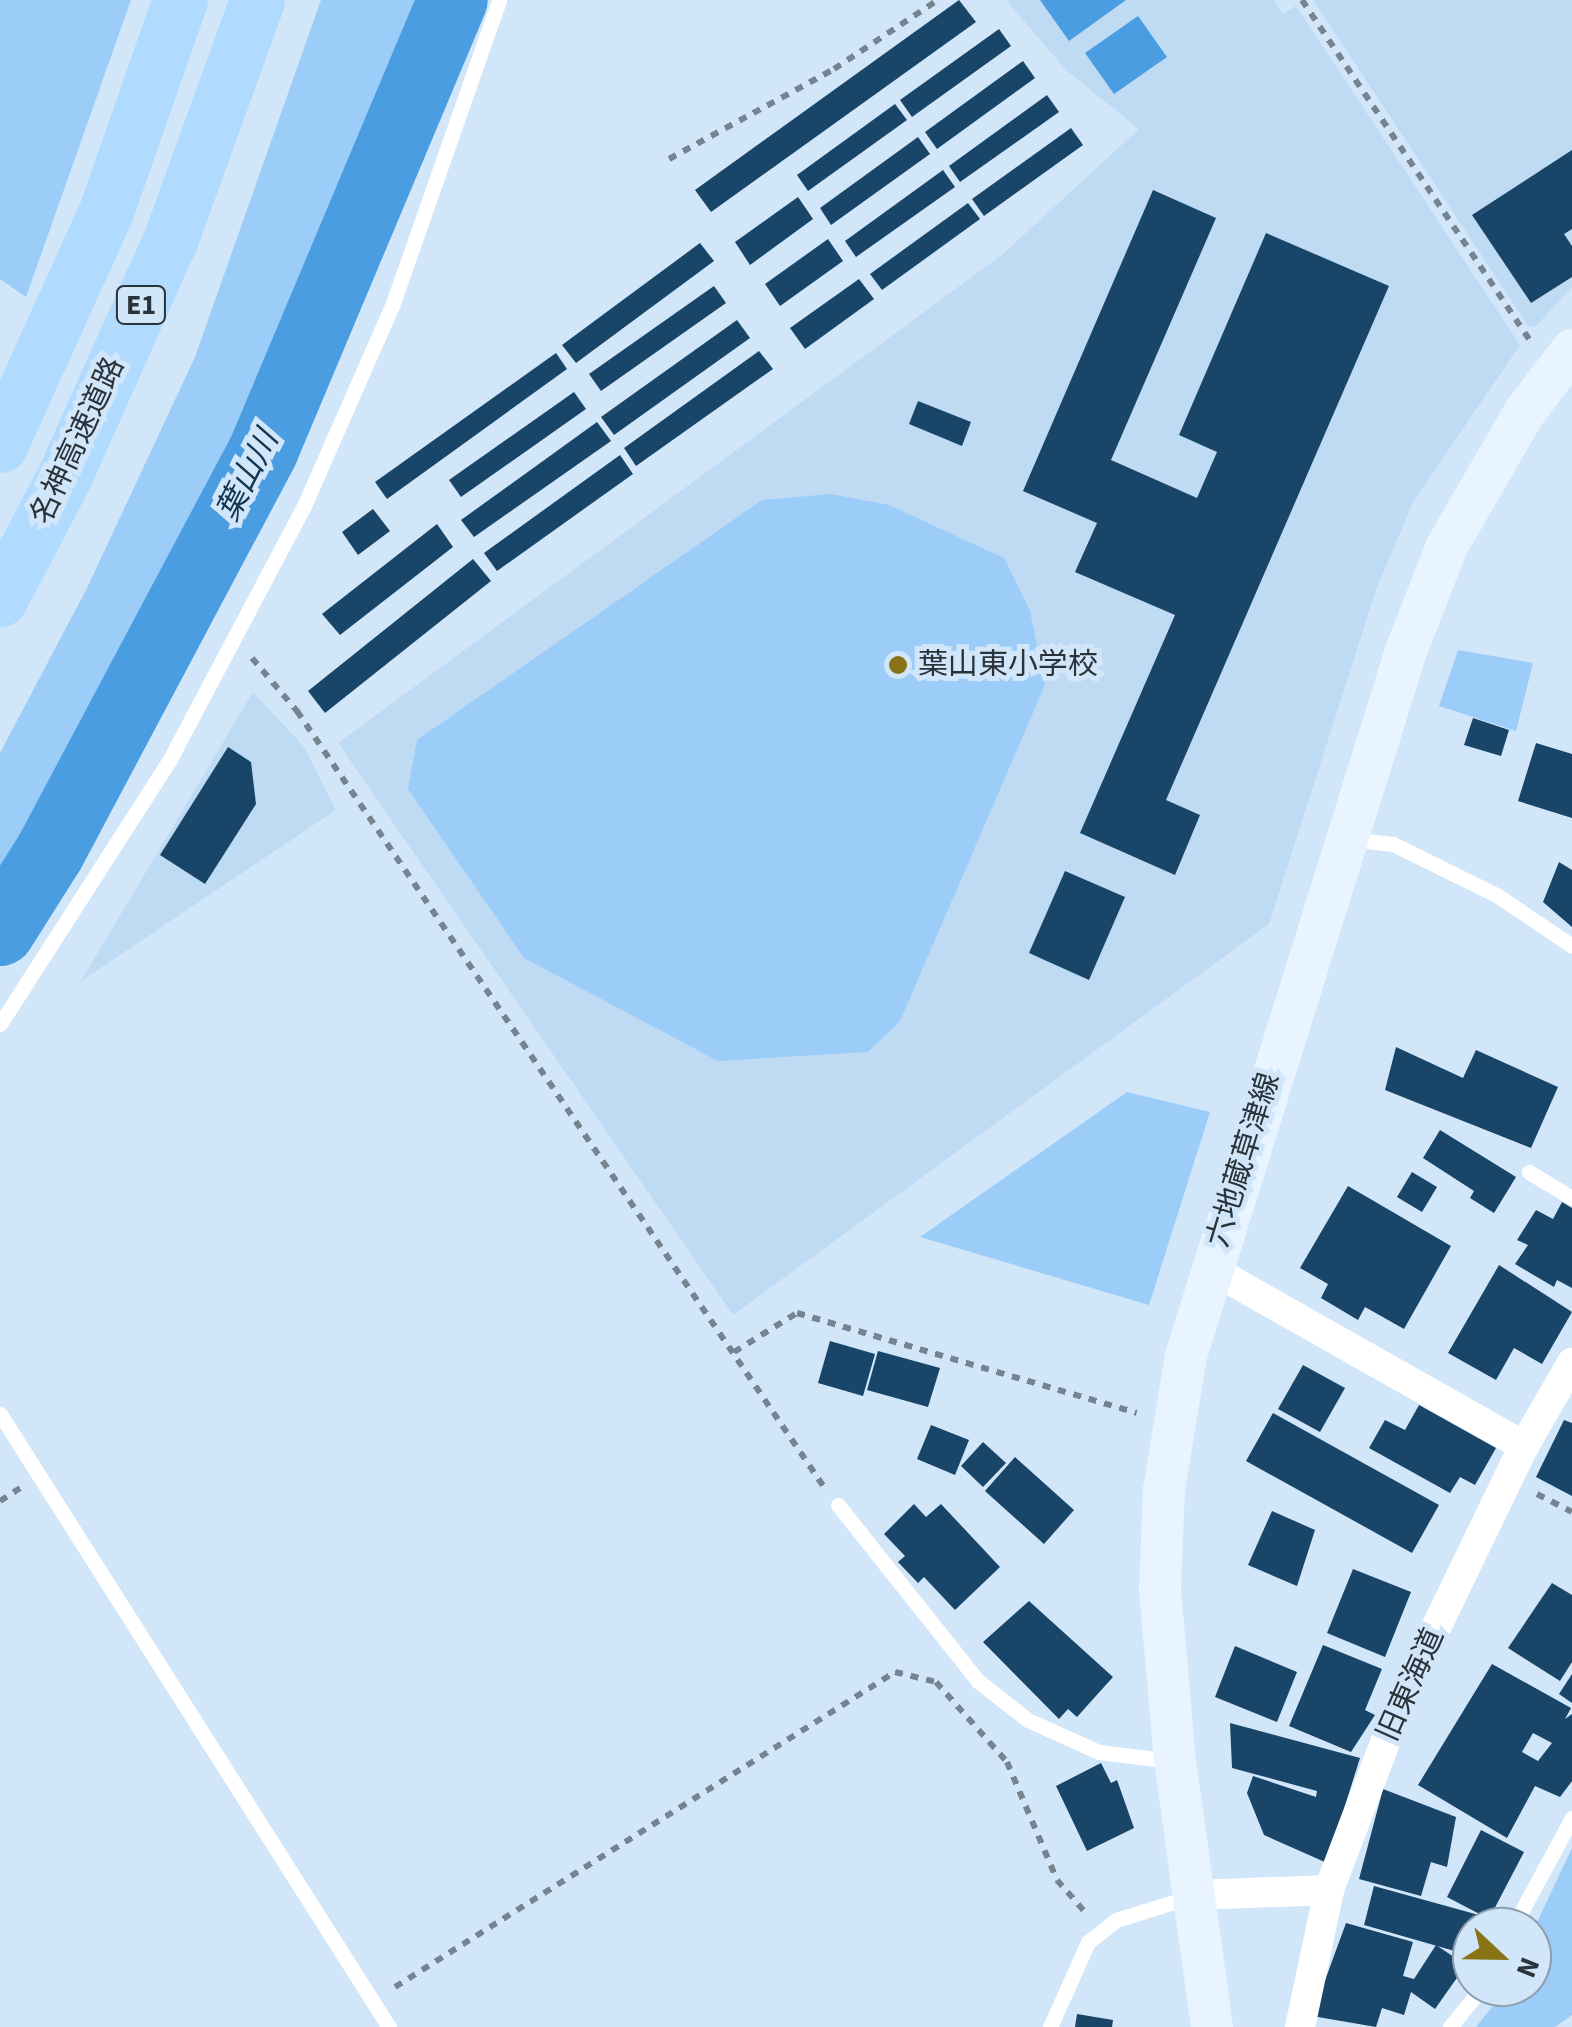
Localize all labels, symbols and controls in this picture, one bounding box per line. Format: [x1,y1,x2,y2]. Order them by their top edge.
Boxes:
road number: E1 [114,282,168,328]
street label: 名神高速道路 [24,352,132,530]
water label: 葉山川 [209,425,287,527]
place label: 葉山東小学校 [918,647,1098,683]
marker: 葉山東小学校 [887,654,909,676]
street label: 六地蔵草津線 [1200,1069,1288,1251]
street label: 旧東海道 [1370,1623,1452,1747]
north arrow [1452,1907,1552,2007]
text: N [1506,1951,1550,1984]

